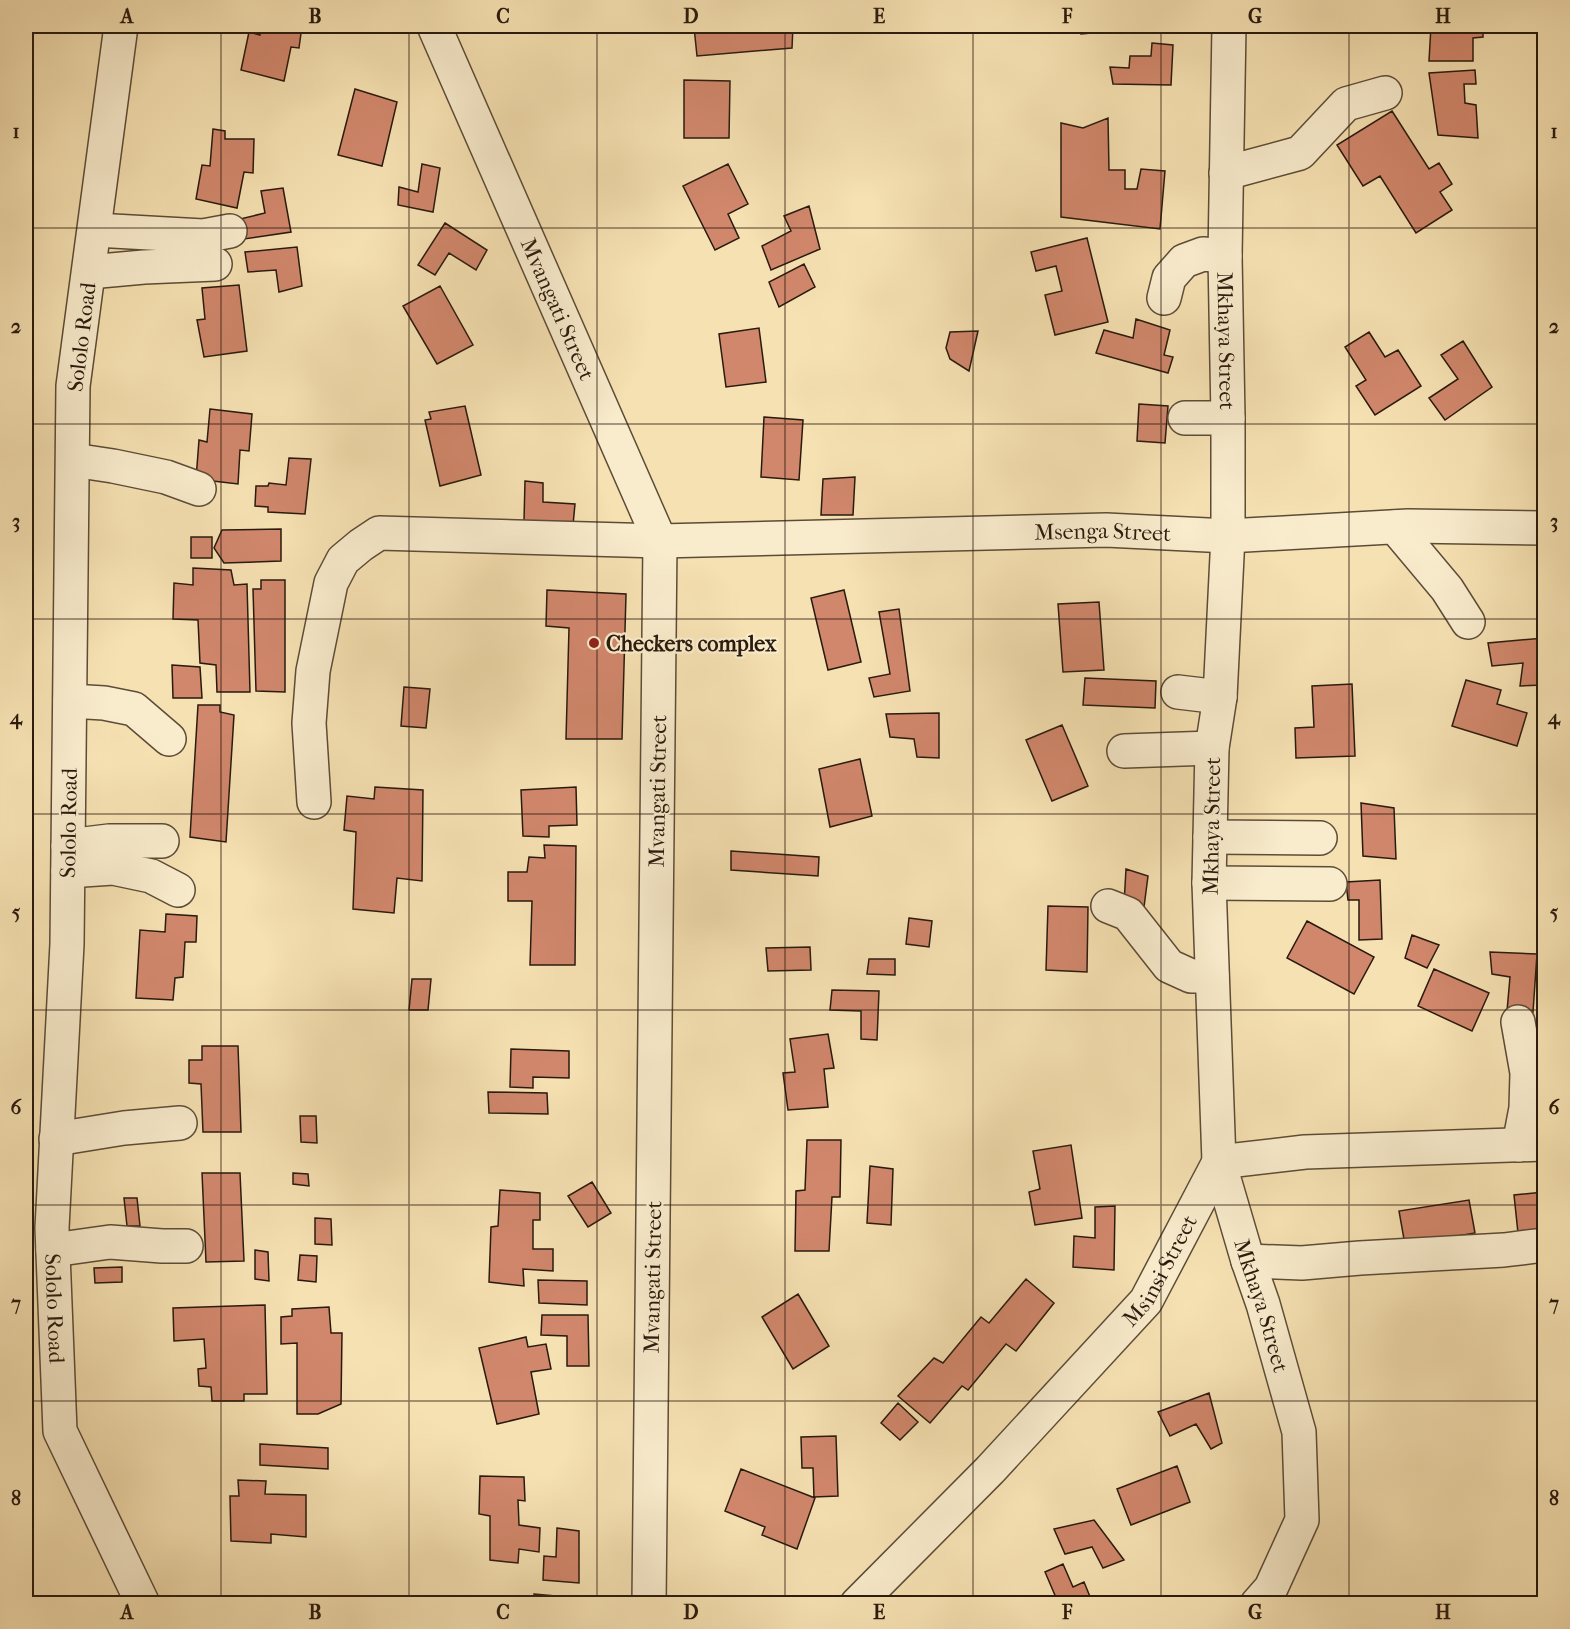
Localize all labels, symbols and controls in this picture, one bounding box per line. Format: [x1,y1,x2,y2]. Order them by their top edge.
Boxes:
text: A [119,5,135,28]
text: B [308,5,322,28]
text: C [496,5,510,28]
text: D [683,5,699,28]
text: E [873,5,885,28]
text: F [1061,5,1073,28]
text: G [1248,5,1262,28]
text: H [1435,5,1451,28]
text: 1 [12,120,20,143]
text: 1 [1550,120,1558,143]
street label: Mvangati Street [515,234,600,385]
street label: Mkhaya Street [1211,272,1240,410]
street label: Sololo Road [62,280,102,393]
text: 2 [11,315,21,338]
text: 2 [1549,315,1559,338]
text: 3 [12,510,20,533]
text: 3 [1550,510,1558,533]
street label: Msenga Street [1034,518,1172,547]
place label: Checkers complex [606,631,777,657]
marker: Checkers complex [587,636,601,650]
text: 4 [9,706,23,730]
text: 4 [1547,706,1561,730]
street label: Mvangati Street [644,714,672,867]
street label: Mkhaya Street [1198,757,1226,895]
street label: Sololo Road [55,767,83,878]
text: 5 [12,901,21,924]
text: 5 [1550,901,1559,924]
text: 6 [11,1096,23,1119]
text: 6 [1549,1096,1561,1119]
street label: Mvangati Street [639,1200,667,1353]
street label: Msinsi Street [1117,1211,1203,1332]
street label: Mkhaya Street [1228,1236,1294,1376]
street label: Sololo Road [39,1253,69,1365]
text: 7 [10,1292,21,1315]
text: 7 [1548,1292,1559,1315]
text: 8 [11,1487,21,1510]
text: 8 [1549,1487,1559,1510]
text: A [119,1601,135,1624]
text: B [308,1601,322,1624]
text: C [496,1601,510,1624]
text: D [683,1601,699,1624]
text: E [873,1601,885,1624]
text: F [1061,1601,1073,1624]
text: G [1248,1601,1262,1624]
text: H [1435,1601,1451,1624]

